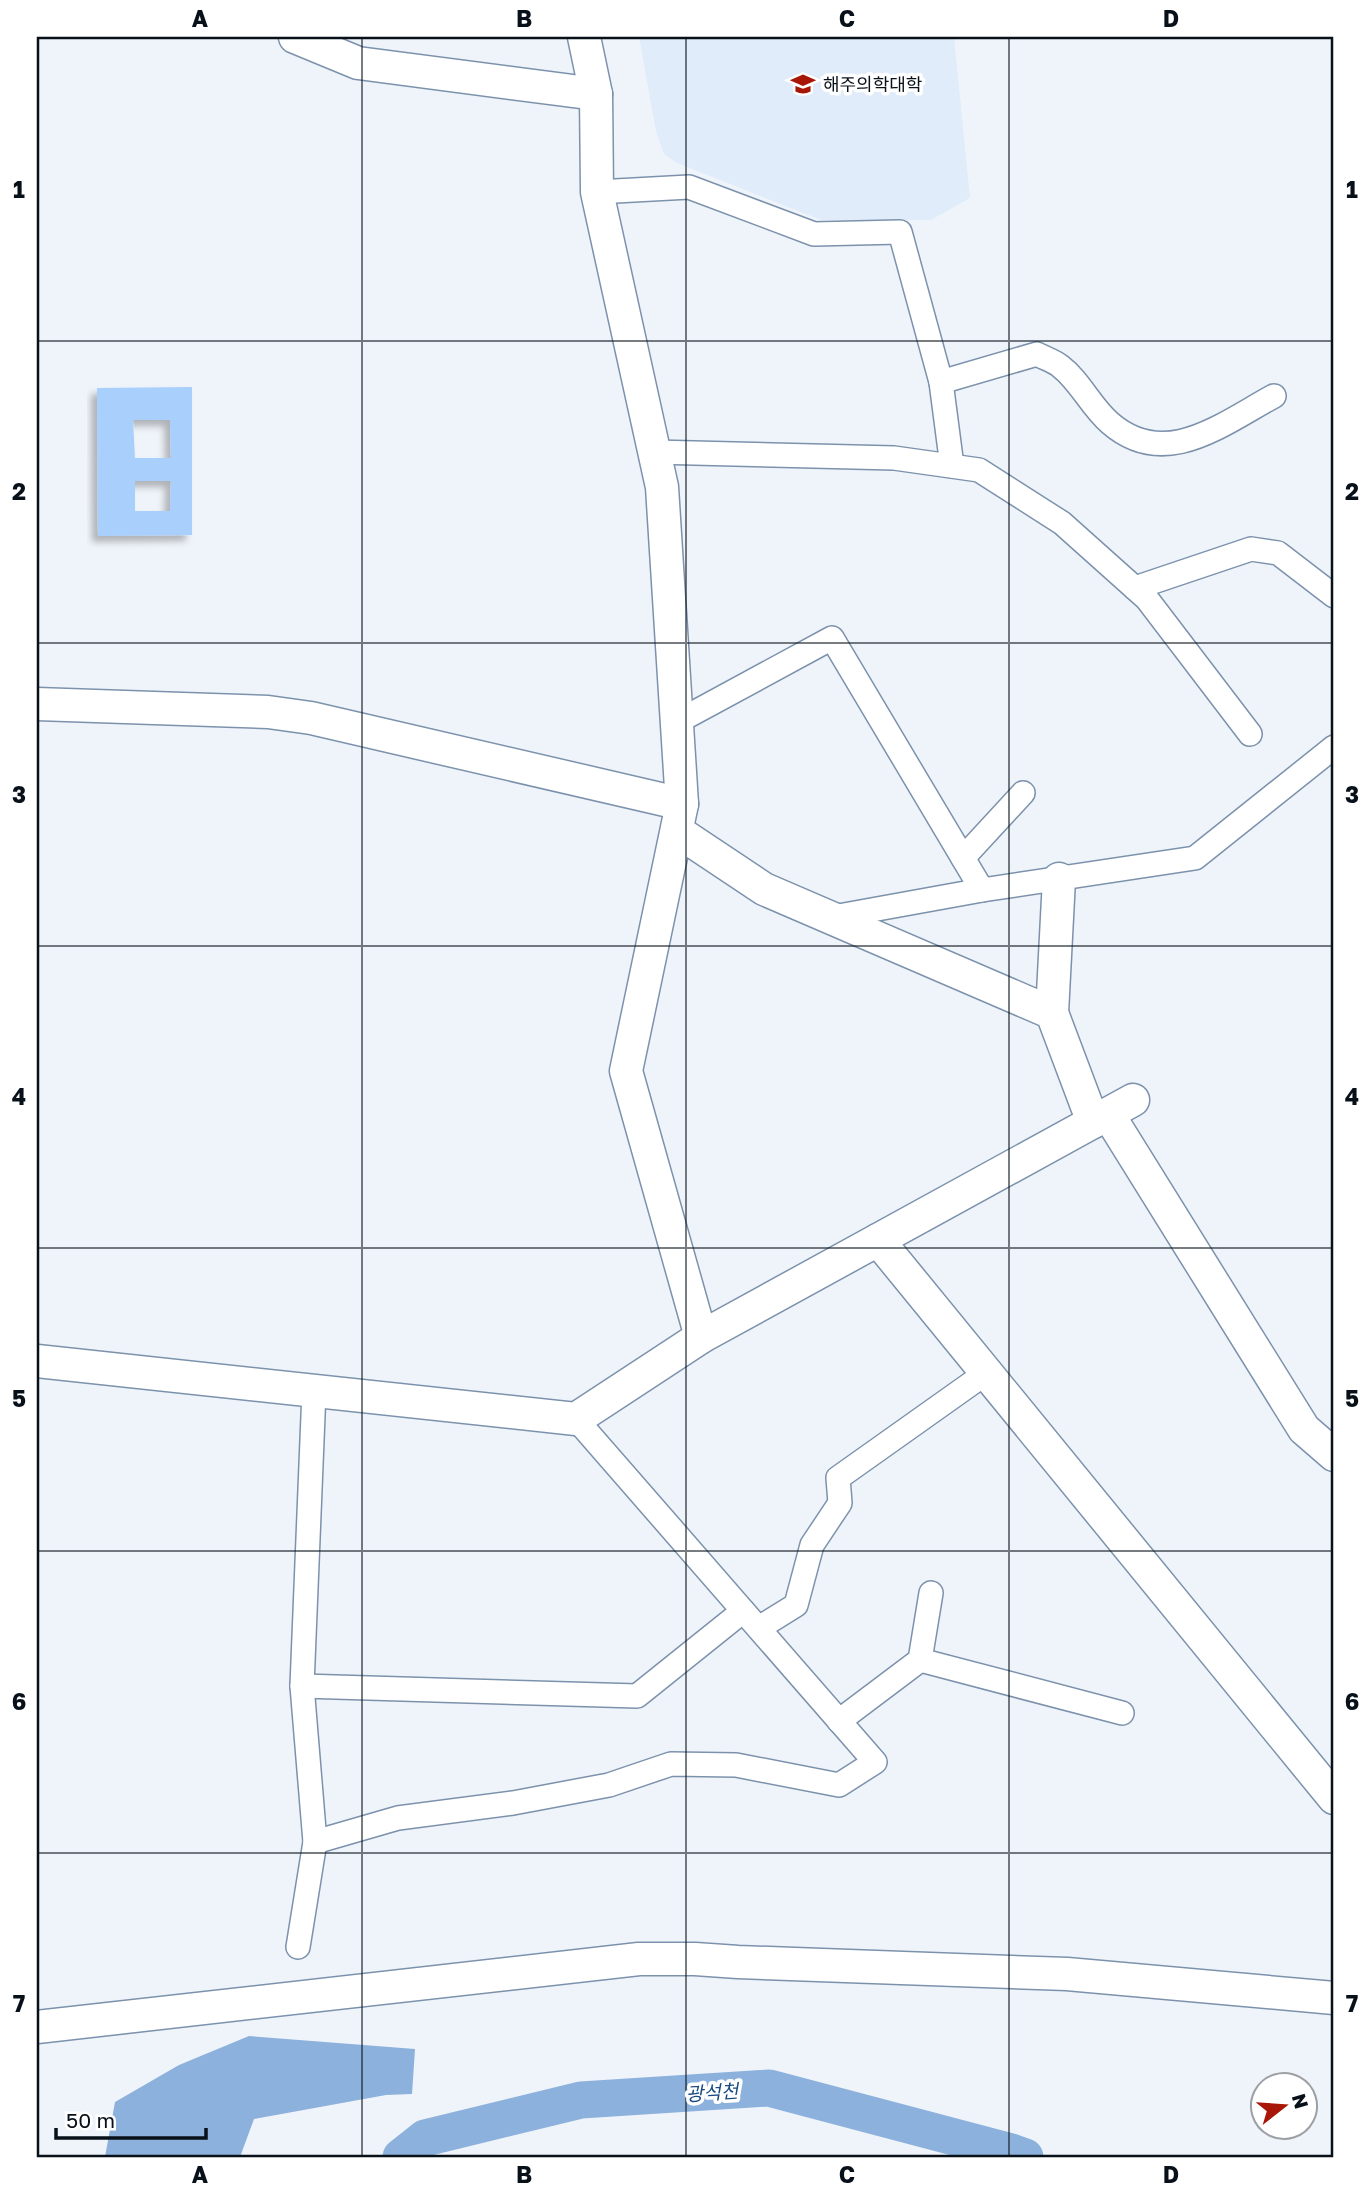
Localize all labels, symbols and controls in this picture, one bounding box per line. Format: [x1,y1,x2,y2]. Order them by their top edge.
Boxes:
text: A [192,4,209,32]
text: B [516,4,532,32]
text: C [839,4,855,32]
text: D [1163,4,1179,32]
school or university icon: 해주의학대학 [789,70,817,98]
place label: 해주의학대학 [823,73,922,95]
text: 1 [13,175,25,203]
text: 1 [1346,175,1358,203]
text: 2 [12,477,26,505]
text: 2 [1345,477,1359,505]
text: 3 [12,780,26,808]
text: 3 [1345,780,1359,808]
text: 4 [12,1082,26,1110]
text: 4 [1345,1082,1359,1110]
text: 5 [12,1384,26,1412]
text: 5 [1345,1384,1359,1412]
text: 6 [12,1687,26,1715]
text: 6 [1345,1687,1359,1715]
text: 7 [13,1989,25,2017]
text: 7 [1346,1989,1358,2017]
north arrow [1248,2072,1318,2142]
water label: 광석천 [685,2079,740,2105]
text: N [1288,2091,1314,2111]
scale bar [56,2096,206,2140]
text: 50 m [66,2107,115,2133]
text: A [192,2160,209,2188]
text: B [516,2160,532,2188]
text: C [839,2160,855,2188]
text: D [1163,2160,1179,2188]

